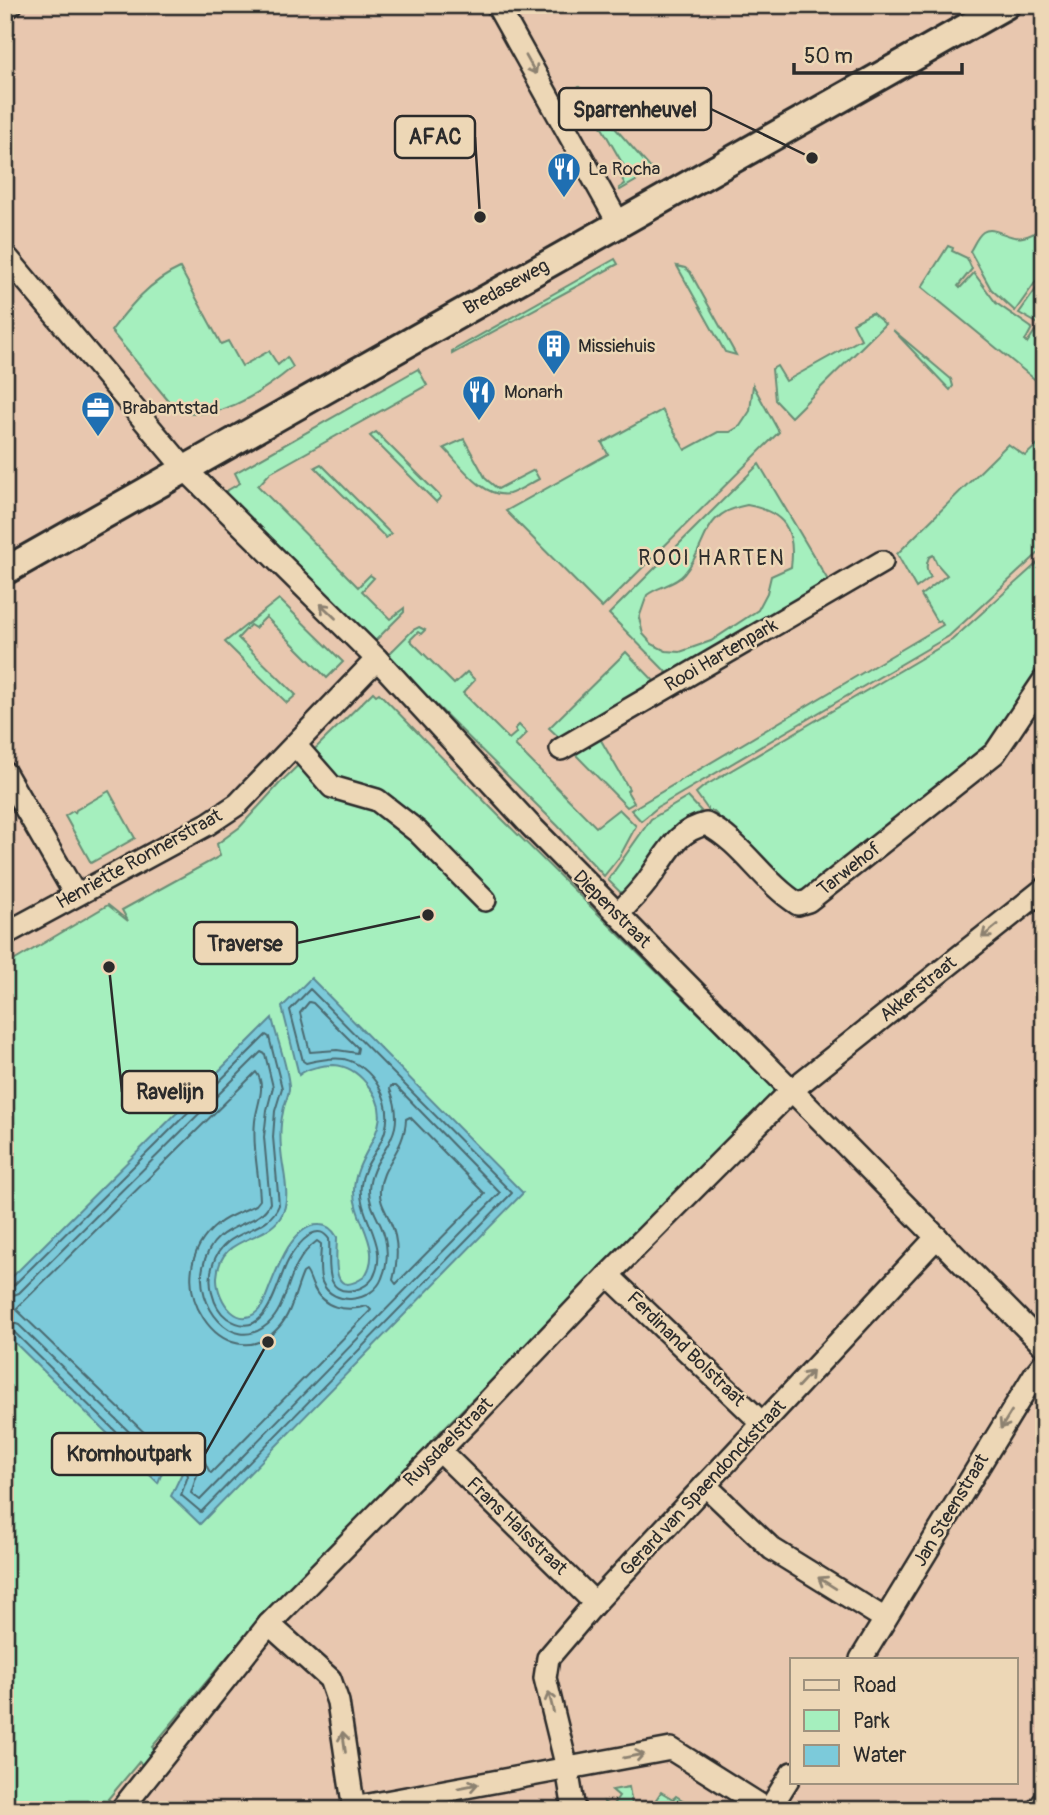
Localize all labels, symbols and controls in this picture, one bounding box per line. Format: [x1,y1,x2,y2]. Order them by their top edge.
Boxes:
scale bar [794,32,962,76]
text: 50 m [804,43,853,70]
one-way arrow [525,54,538,75]
callout: Sparrenheuvel [559,88,711,130]
text: Sparrenheuvel [573,97,697,124]
callout: AFAC [395,116,475,158]
text: AFAC [409,124,461,151]
restaurant icon: La Rocha [545,150,583,199]
place label: La Rocha [588,157,660,181]
street label: Bredaseweg [459,254,553,320]
building icon: Missiehuis [535,327,573,376]
place label: Missiehuis [578,334,656,358]
restaurant icon: Monarh [460,373,498,422]
place label: Monarh [504,380,563,404]
office icon: Brabantstad [79,389,117,438]
place label: Brabantstad [122,396,218,420]
district label: ROOI HARTEN [638,545,786,572]
one-way arrow [320,603,337,620]
street label: Rooi Hartenpark [660,613,782,697]
street label: Henriette Ronnerstraat [52,803,226,915]
street label: Tarwehof [812,837,886,901]
street label: Diepenstraat [568,865,656,953]
callout: Traverse [194,922,297,964]
one-way arrow [982,923,1000,939]
text: Traverse [206,931,283,958]
street label: Akkerstraat [875,951,962,1027]
callout: Ravelijn [122,1071,217,1113]
text: Ravelijn [136,1079,204,1106]
street label: Ferdinand Bolstraat [622,1286,751,1412]
one-way arrow [796,1371,813,1388]
street label: Ruysdaelstraat [398,1392,498,1492]
street label: Gerard van Spaendonckstraat [615,1394,791,1581]
one-way arrow [999,1409,1013,1429]
callout: Kromhoutpark [52,1433,205,1475]
text: Kromhoutpark [66,1441,192,1468]
street label: Jan Steenstraat [908,1449,994,1571]
street label: Frans Halsstraat [462,1472,573,1580]
one-way arrow [818,1576,838,1590]
legend [790,1658,1018,1784]
text: Road [853,1672,897,1699]
one-way arrow [544,1691,557,1714]
text: Park [853,1708,890,1735]
one-way arrow [337,1731,350,1754]
text: Water [853,1742,907,1769]
one-way arrow [622,1749,645,1762]
one-way arrow [456,1779,479,1793]

